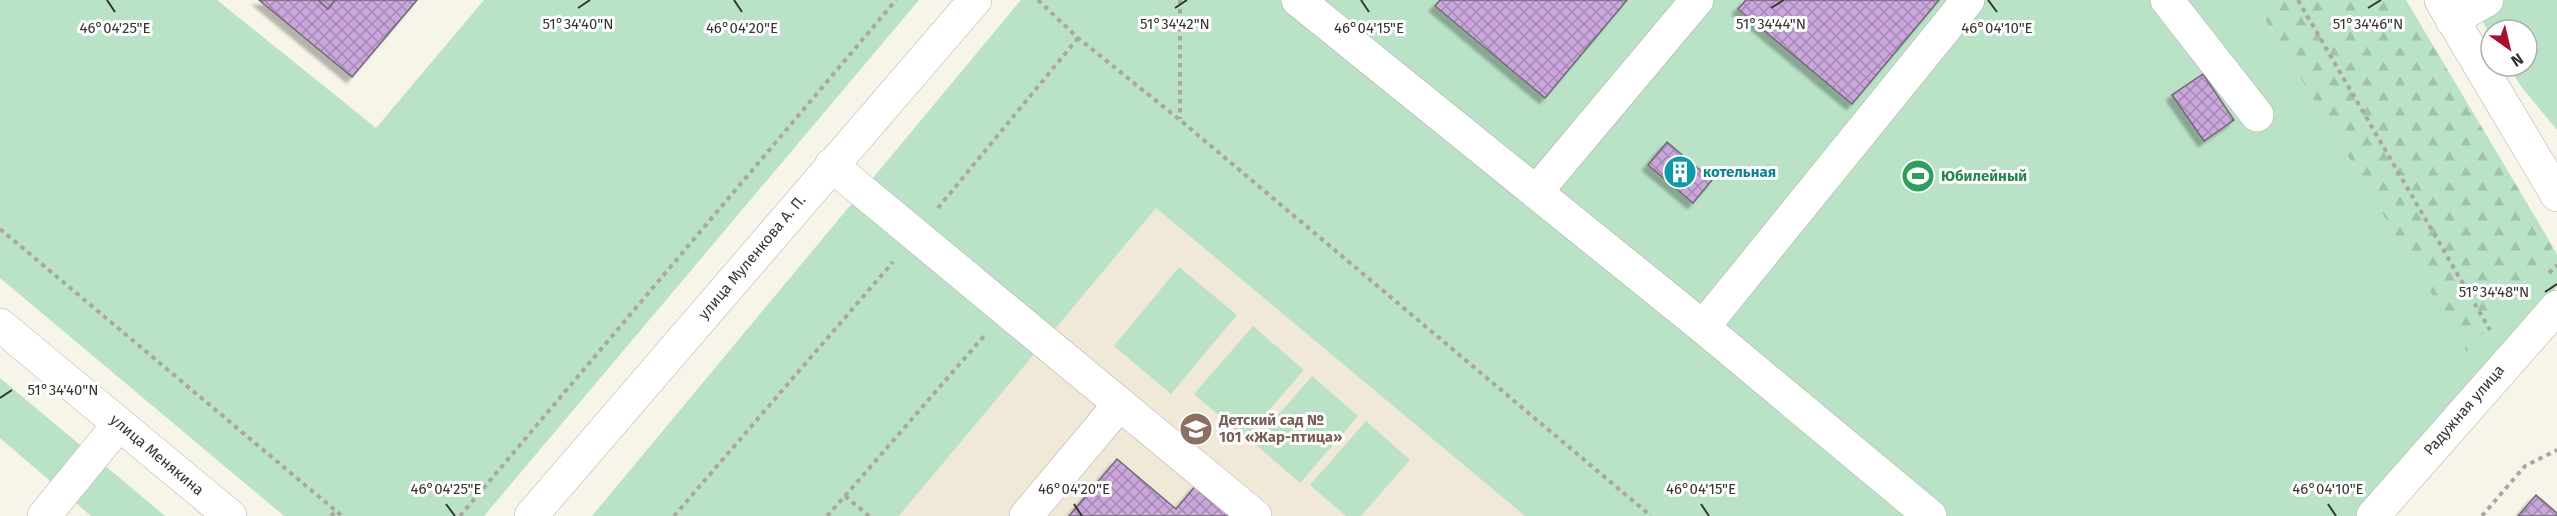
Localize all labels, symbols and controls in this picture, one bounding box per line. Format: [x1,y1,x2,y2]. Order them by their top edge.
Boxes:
text: 51°34'40"N [543,15,613,33]
text: 51°34'42"N [1140,15,1210,33]
text: 51°34'44"N [1736,15,1806,33]
text: 51°34'46"N [2333,15,2403,33]
north arrow [2479,18,2539,78]
text: 46°04'25"E [79,19,151,37]
text: 46°04'20"E [706,19,778,37]
text: 46°04'15"E [1334,19,1404,37]
text: 46°04'10"E [1961,19,2033,37]
text: N [2507,49,2527,71]
building icon: котельная [1662,154,1698,190]
sports icon: Юбилейный [1900,158,1936,194]
place label: котельная [1703,163,1776,181]
place label: Юбилейный [1941,167,2027,185]
street label: улица Муленкова А. П. [695,191,809,323]
text: 51°34'48"N [2459,283,2529,301]
street label: Радужная улица [2420,361,2508,459]
text: 51°34'40"N [28,381,98,399]
street label: улица Менякина [107,411,207,499]
school or university icon: Детский сад № 101 «Жар-птица» [1178,411,1214,447]
place label: Детский сад № 101 «Жар-птица» [1218,411,1342,446]
text: 46°04'25"E [410,480,482,498]
text: 46°04'20"E [1038,480,1110,498]
text: 46°04'15"E [1666,480,1736,498]
text: 46°04'10"E [2292,480,2364,498]

